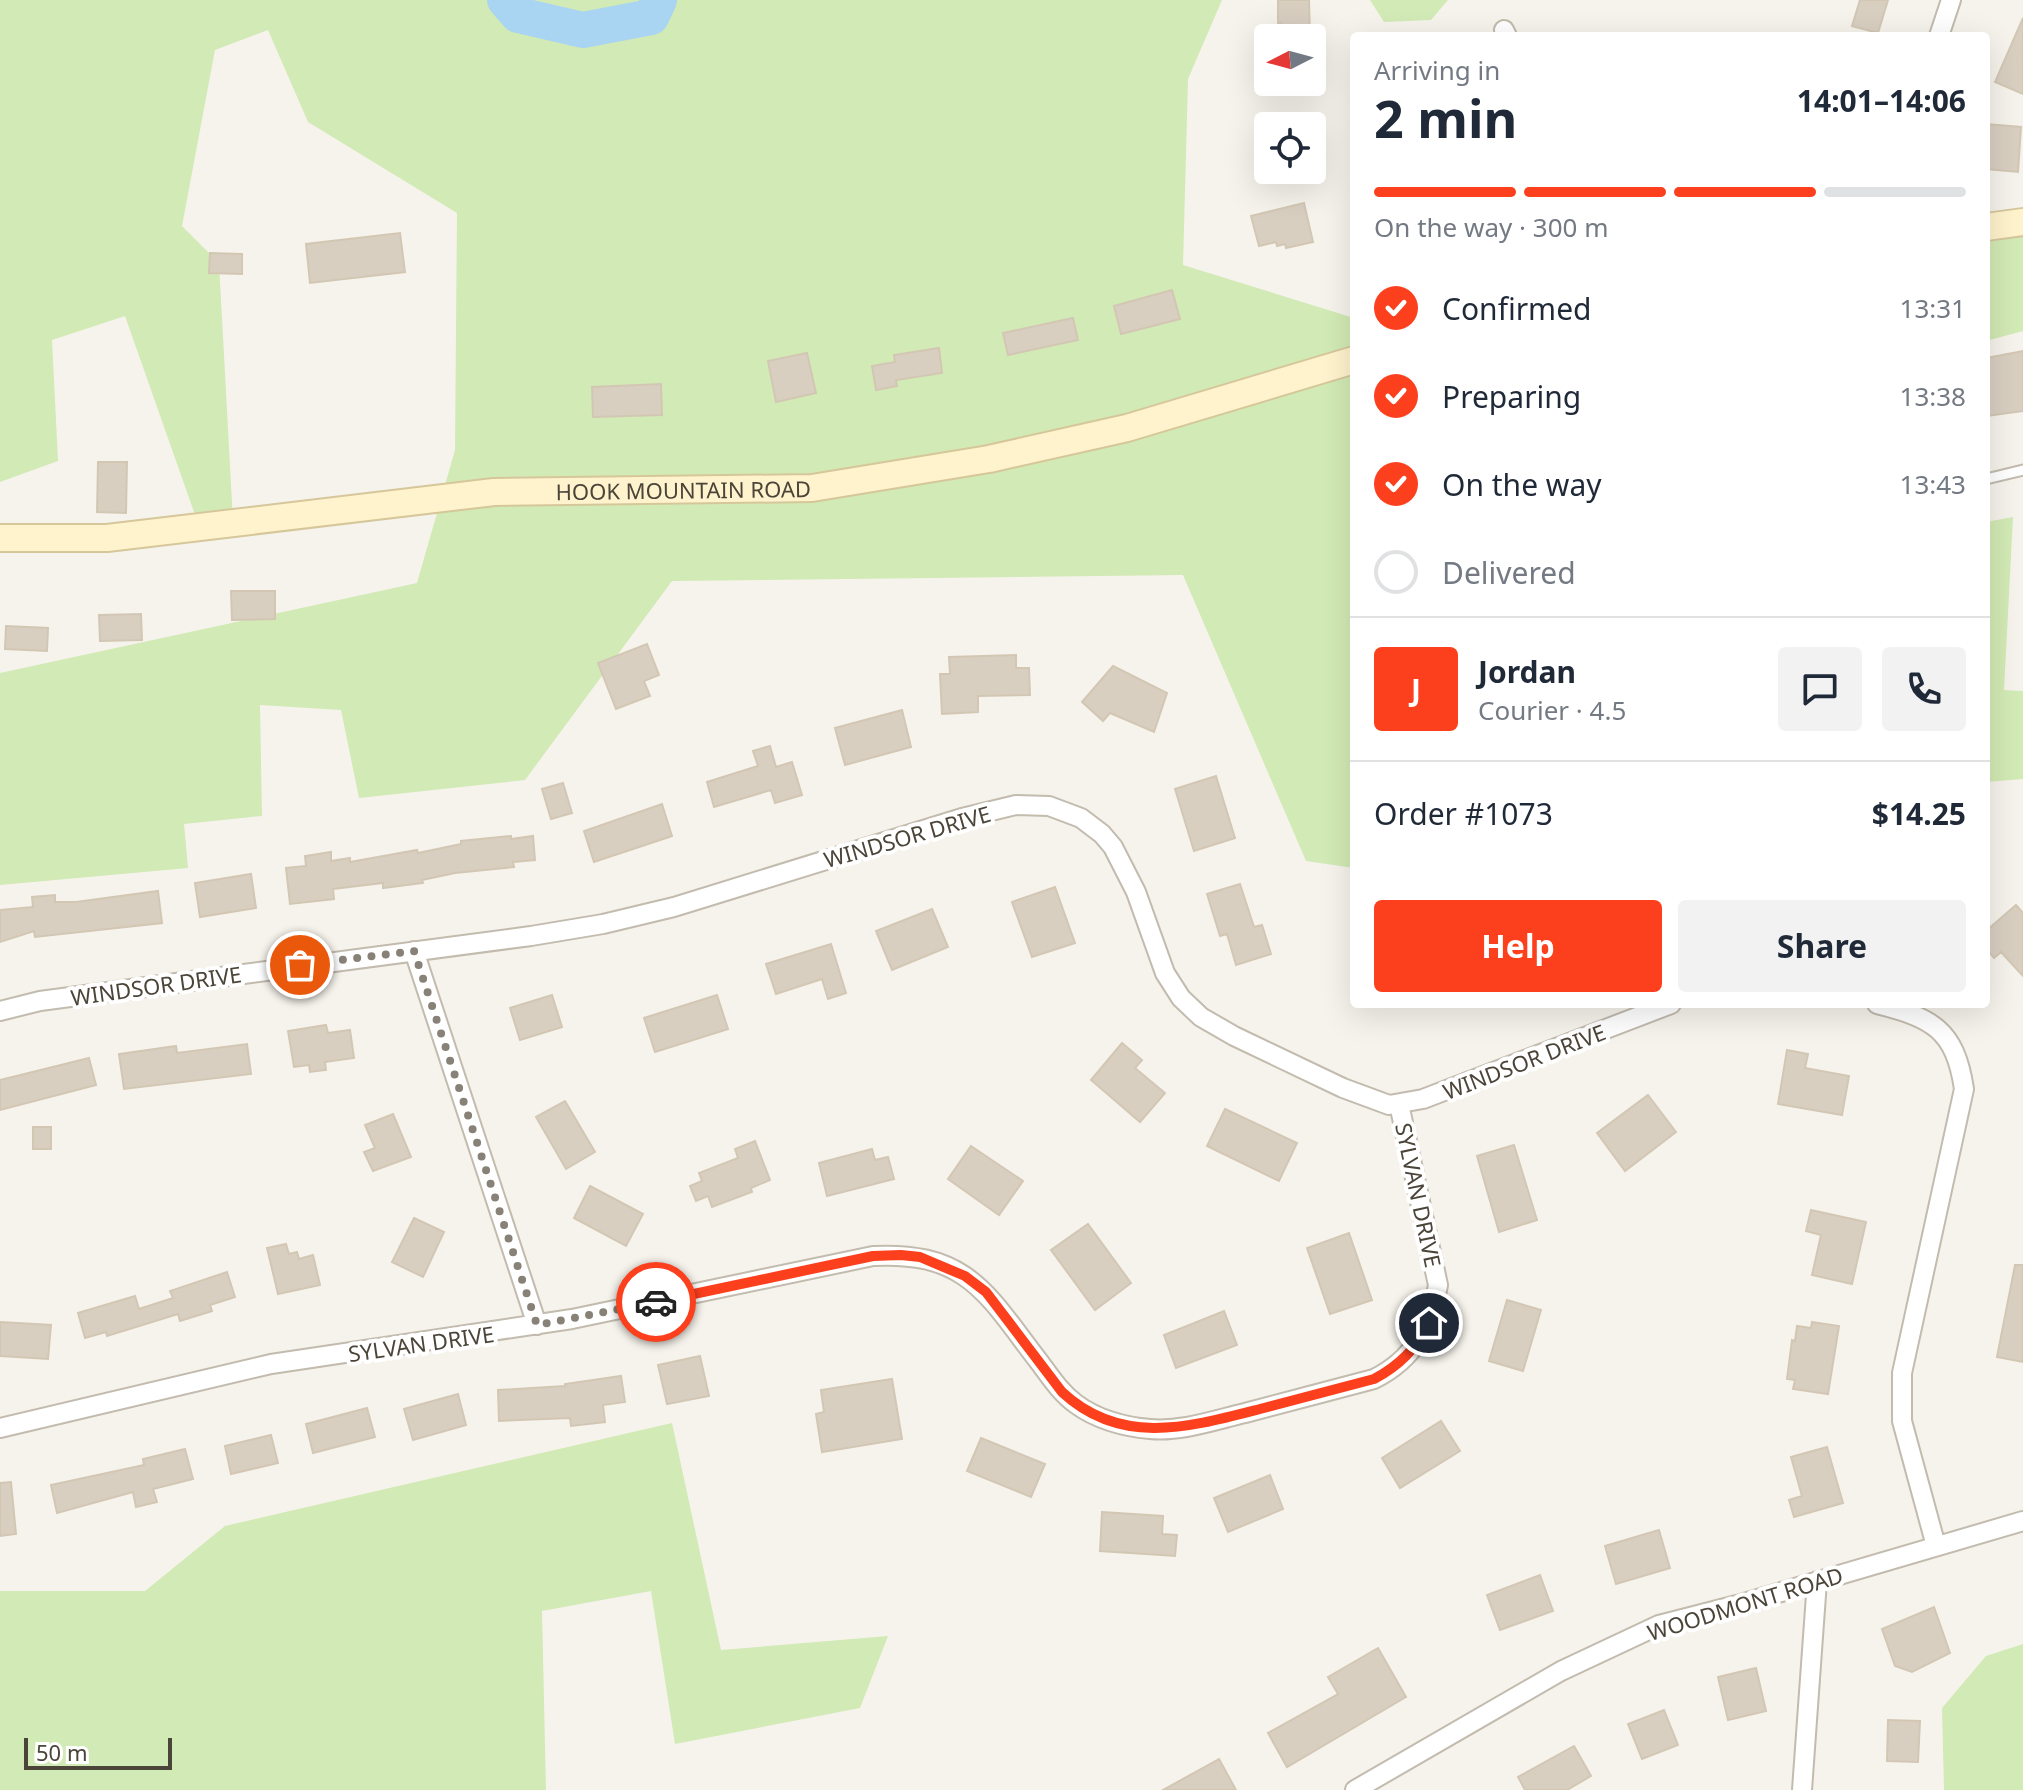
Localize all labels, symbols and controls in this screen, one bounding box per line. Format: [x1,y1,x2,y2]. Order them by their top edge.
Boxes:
north arrow [1254,24,1326,96]
map controls [1254,24,1326,184]
text: Arriving in [1374,52,1500,88]
text: 14:01–14:06 [1797,80,1966,121]
text: 2 min [1374,82,1517,153]
button: locate [1254,112,1326,184]
text: On the way · 300 m [1374,209,1608,245]
icon: check [1374,286,1418,330]
text: Confirmed [1442,288,1592,329]
text: 13:31 [1900,290,1966,326]
icon: check [1374,374,1418,418]
text: Preparing [1442,376,1581,417]
text: 13:38 [1900,378,1966,414]
icon: check [1374,462,1418,506]
text: On the way [1442,464,1602,505]
text: 13:43 [1900,466,1966,502]
street label: HOOK MOUNTAIN ROAD [555,473,811,506]
text: Delivered [1442,552,1576,593]
button: chat [1778,647,1862,731]
button: phone [1882,647,1966,731]
text: Jordan [1478,651,1576,692]
text: J [1411,669,1421,710]
text: Courier · 4.5 [1478,692,1626,728]
text: Order #1073 [1374,793,1553,834]
text: $14.25 [1872,793,1966,834]
street label: WINDSOR DRIVE [820,798,994,874]
button: Help [1374,900,1662,992]
button: Share [1678,900,1966,992]
pin [266,931,334,999]
icon: bag [278,943,322,987]
street label: WINDSOR DRIVE [69,958,243,1012]
street label: WINDSOR DRIVE [1438,1016,1610,1106]
street label: SYLVAN DRIVE [1389,1120,1449,1270]
courier [616,1262,696,1342]
icon: car [634,1280,678,1324]
pin [1395,1289,1463,1357]
icon: home [1407,1301,1451,1345]
street label: SYLVAN DRIVE [346,1318,496,1368]
street label: WOODMONT ROAD [1644,1559,1846,1647]
scale bar [24,1734,172,1770]
text: 50 m [36,1737,87,1767]

